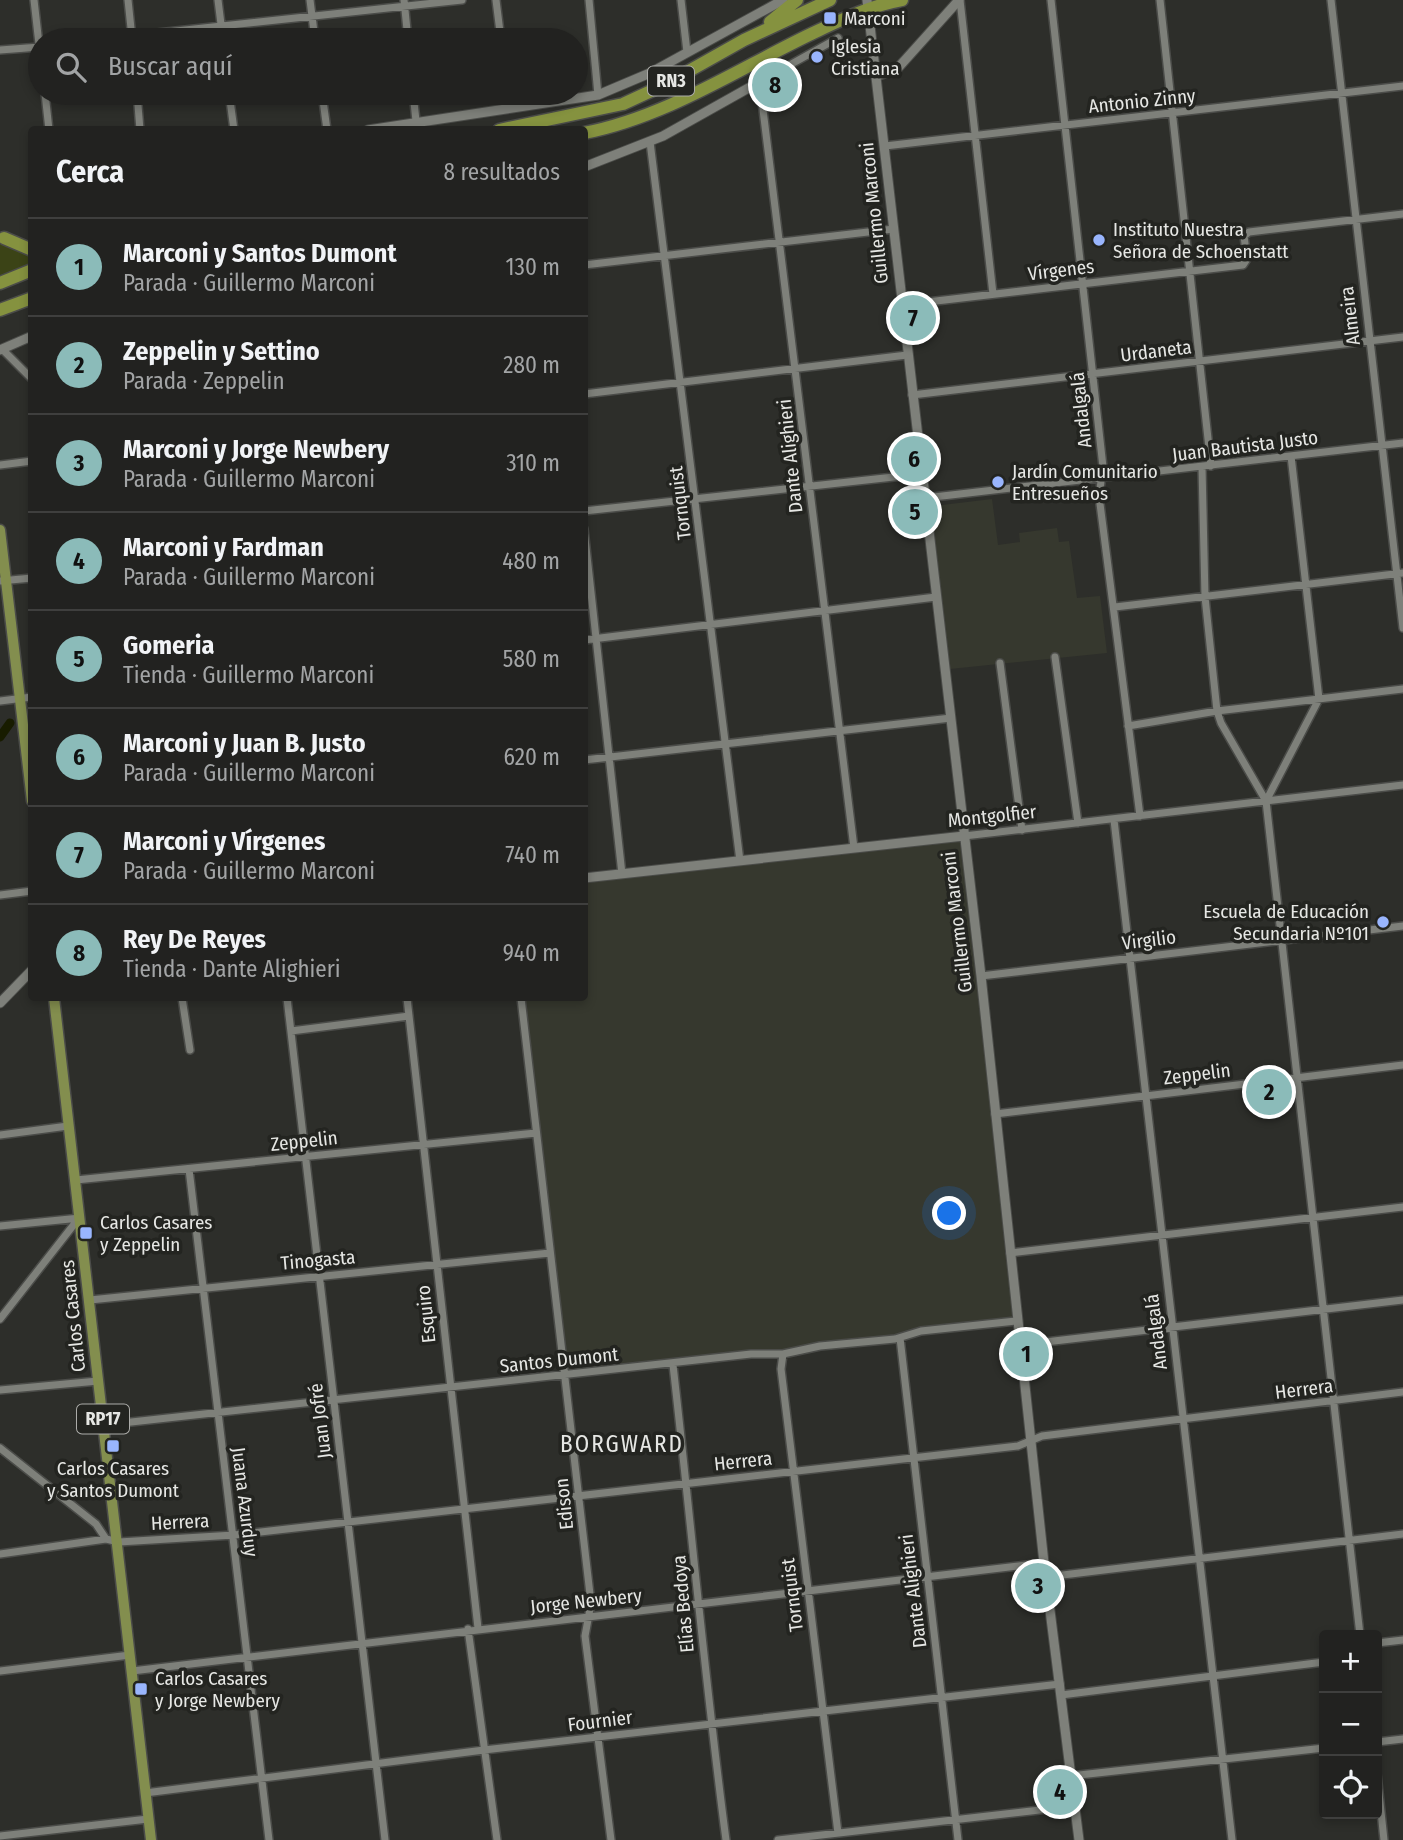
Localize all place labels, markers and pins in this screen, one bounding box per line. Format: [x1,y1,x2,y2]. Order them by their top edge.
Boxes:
place label: Marconi [844,7,905,30]
marker: Marconi [822,10,838,26]
place label: Iglesia Cristiana [831,35,900,80]
marker: Iglesia Cristiana [809,49,825,65]
pin: 8 [752,59,798,111]
place label: Instituto Nuestra Señora de Schoenstatt [1113,218,1289,263]
marker: Instituto Nuestra Señora de Schoenstatt [1091,232,1107,248]
pin: 7 [890,292,936,344]
pin: 6 [891,433,937,485]
place label: Jardín Comunitario Entresueños [1012,460,1158,505]
marker: Jardín Comunitario Entresueños [990,474,1006,490]
pin: 5 [892,486,938,538]
place label: Escuela de Educación Secundaria Nº101 [1203,900,1369,945]
marker: Escuela de Educación Secundaria Nº101 [1375,914,1391,930]
pin: 2 [1246,1066,1292,1118]
place label: Carlos Casares y Zeppelin [100,1211,212,1256]
marker: Carlos Casares y Zeppelin [78,1225,94,1241]
pin: 1 [1003,1328,1049,1380]
marker: Carlos Casares y Santos Dumont [105,1438,121,1454]
place label: Carlos Casares y Santos Dumont [47,1457,180,1502]
pin: 3 [1015,1560,1061,1612]
place label: Carlos Casares y Jorge Newbery [155,1667,280,1712]
marker: Carlos Casares y Jorge Newbery [133,1681,149,1697]
pin: 4 [1037,1766,1083,1818]

